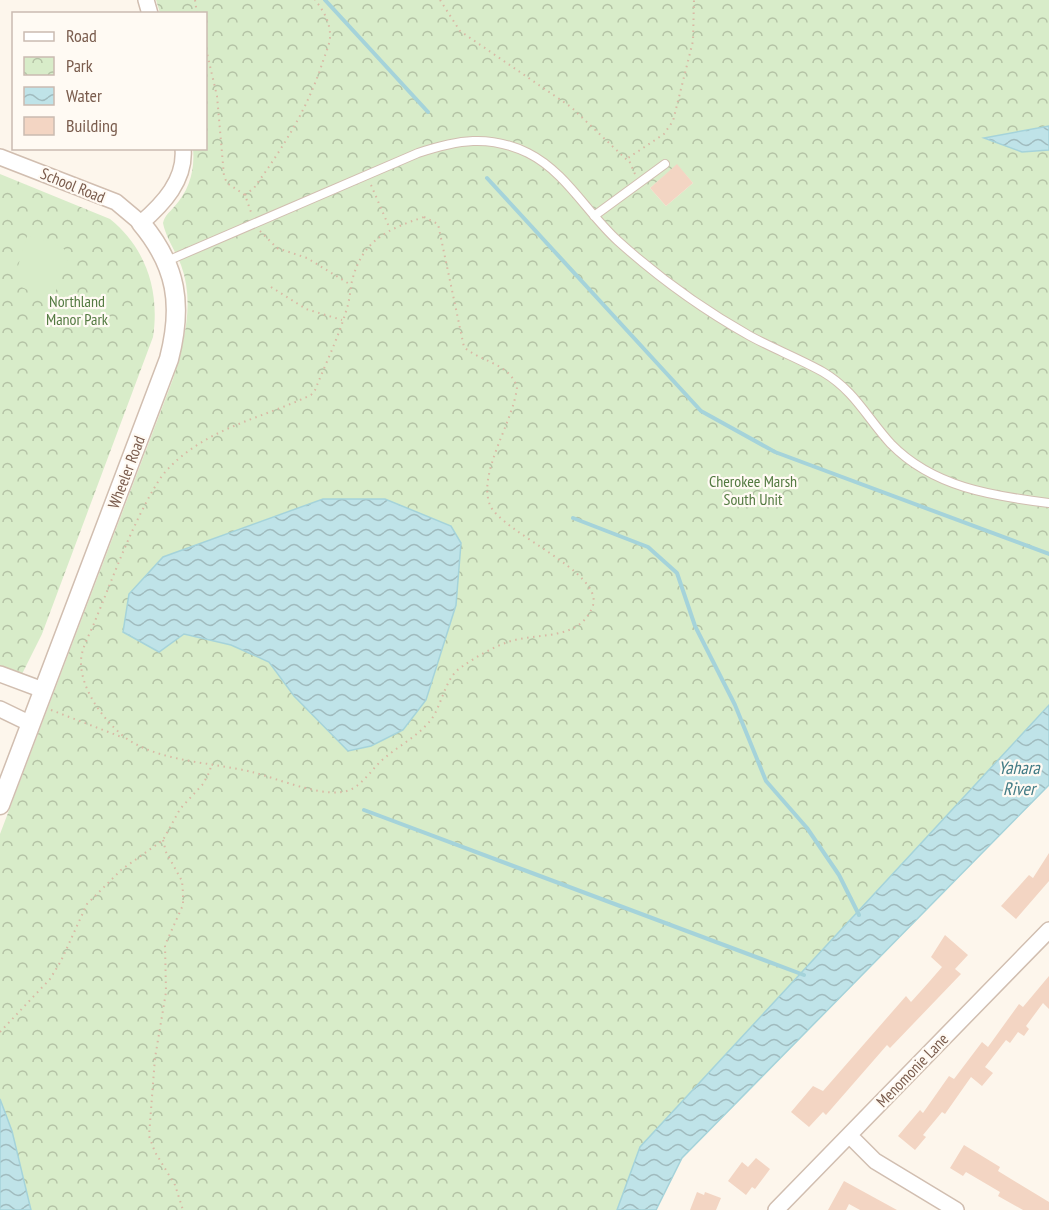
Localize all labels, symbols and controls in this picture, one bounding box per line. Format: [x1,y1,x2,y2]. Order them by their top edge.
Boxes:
legend [12,12,207,150]
text: Road [66,24,97,47]
text: Park [66,54,93,77]
text: Water [66,84,102,107]
text: Building [66,114,118,137]
street label: School Road [38,163,108,207]
park label: Northland Manor Park [46,291,109,329]
street label: Wheeler Road [103,433,149,511]
park label: Cherokee Marsh South Unit [709,471,797,509]
water label: Yahara River [998,756,1041,800]
street label: Menomonie Lane [872,1029,952,1111]

